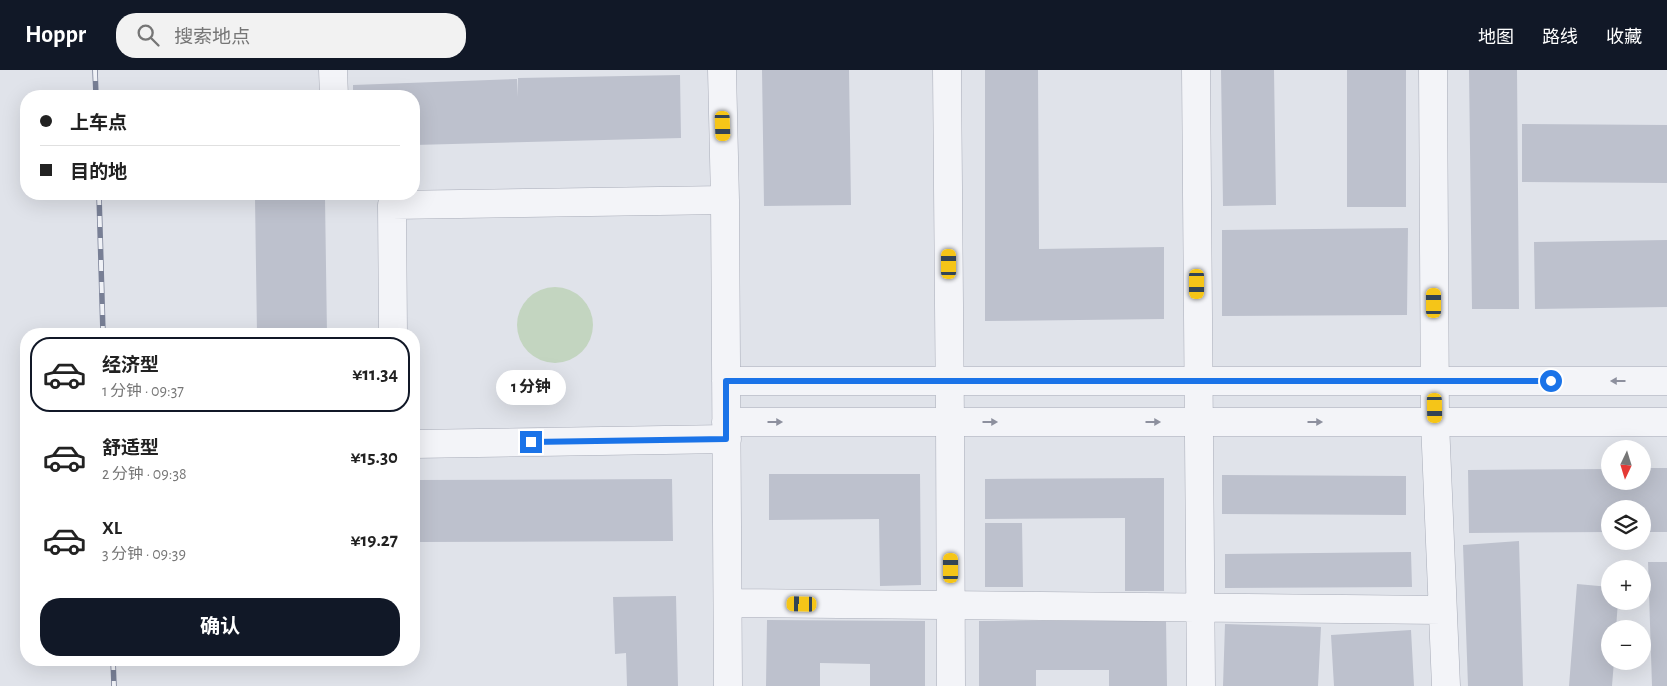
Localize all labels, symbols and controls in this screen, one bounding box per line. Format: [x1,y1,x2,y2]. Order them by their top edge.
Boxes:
search box [116,13,466,58]
icon: search [134,21,162,49]
text: Hoppr [25,23,86,47]
text: 搜索地点 [174,28,250,47]
text: 地图 [1478,29,1514,47]
text: 路线 [1542,29,1578,47]
text: 收藏 [1606,29,1642,47]
car [714,111,731,141]
text: 上车点 [70,114,127,133]
text: 目的地 [70,163,127,182]
car [941,249,956,279]
car [1189,269,1204,299]
car [1426,288,1441,318]
icon: car [42,352,87,397]
text: 经济型 [102,356,159,375]
text: ¥11.34 [352,365,398,384]
callout: 1 分钟 [496,370,566,404]
route start [1540,370,1562,392]
one-way arrow [1610,377,1626,385]
text: 1 分钟 [511,379,551,395]
text: 1 分钟 · 09:37 [102,383,184,399]
car [1427,393,1442,423]
one-way arrow [767,418,783,426]
one-way arrow [982,418,998,426]
one-way arrow [1145,418,1161,426]
one-way arrow [1307,418,1323,426]
route end [520,431,542,453]
icon: car [42,435,87,480]
text: 舒适型 [102,439,159,458]
north arrow [1601,440,1651,490]
map controls [1601,440,1651,670]
text: ¥15.30 [351,448,398,467]
text: 2 分钟 · 09:38 [102,466,187,482]
button: layers [1601,500,1651,550]
icon: car [42,518,87,563]
text: XL [102,519,122,538]
text: ¥19.27 [350,531,398,550]
text: 3 分钟 · 09:39 [102,546,186,562]
car [943,553,958,583]
button: + [1601,560,1651,610]
car [786,596,817,612]
button: 确认 [40,598,400,656]
button: − [1601,620,1651,670]

